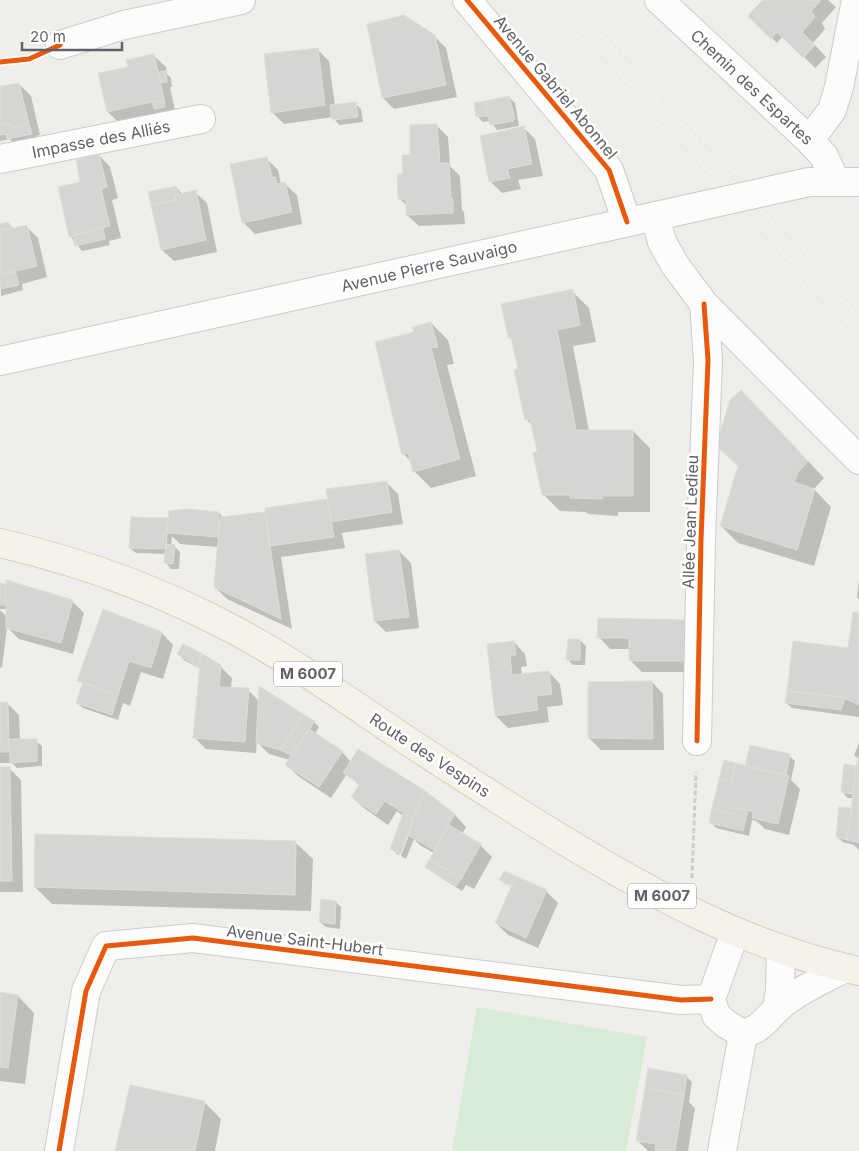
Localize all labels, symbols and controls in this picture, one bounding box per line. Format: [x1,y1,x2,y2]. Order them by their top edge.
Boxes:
street label: Avenue Gabriel Abonnel [490,11,622,163]
scale bar [22,20,122,52]
street label: Chemin des Espartes [686,25,818,149]
text: 20 m [30,27,66,46]
street label: Impasse des Alliés [30,116,172,162]
street label: Avenue Pierre Sauvaigo [339,236,519,296]
street label: Allée Jean Ledieu [678,455,702,589]
road number: M 6007 [274,662,342,686]
street label: Route des Vespins [366,709,494,801]
road number: M 6007 [628,884,696,908]
street label: Avenue Saint-Hubert [226,920,384,960]

